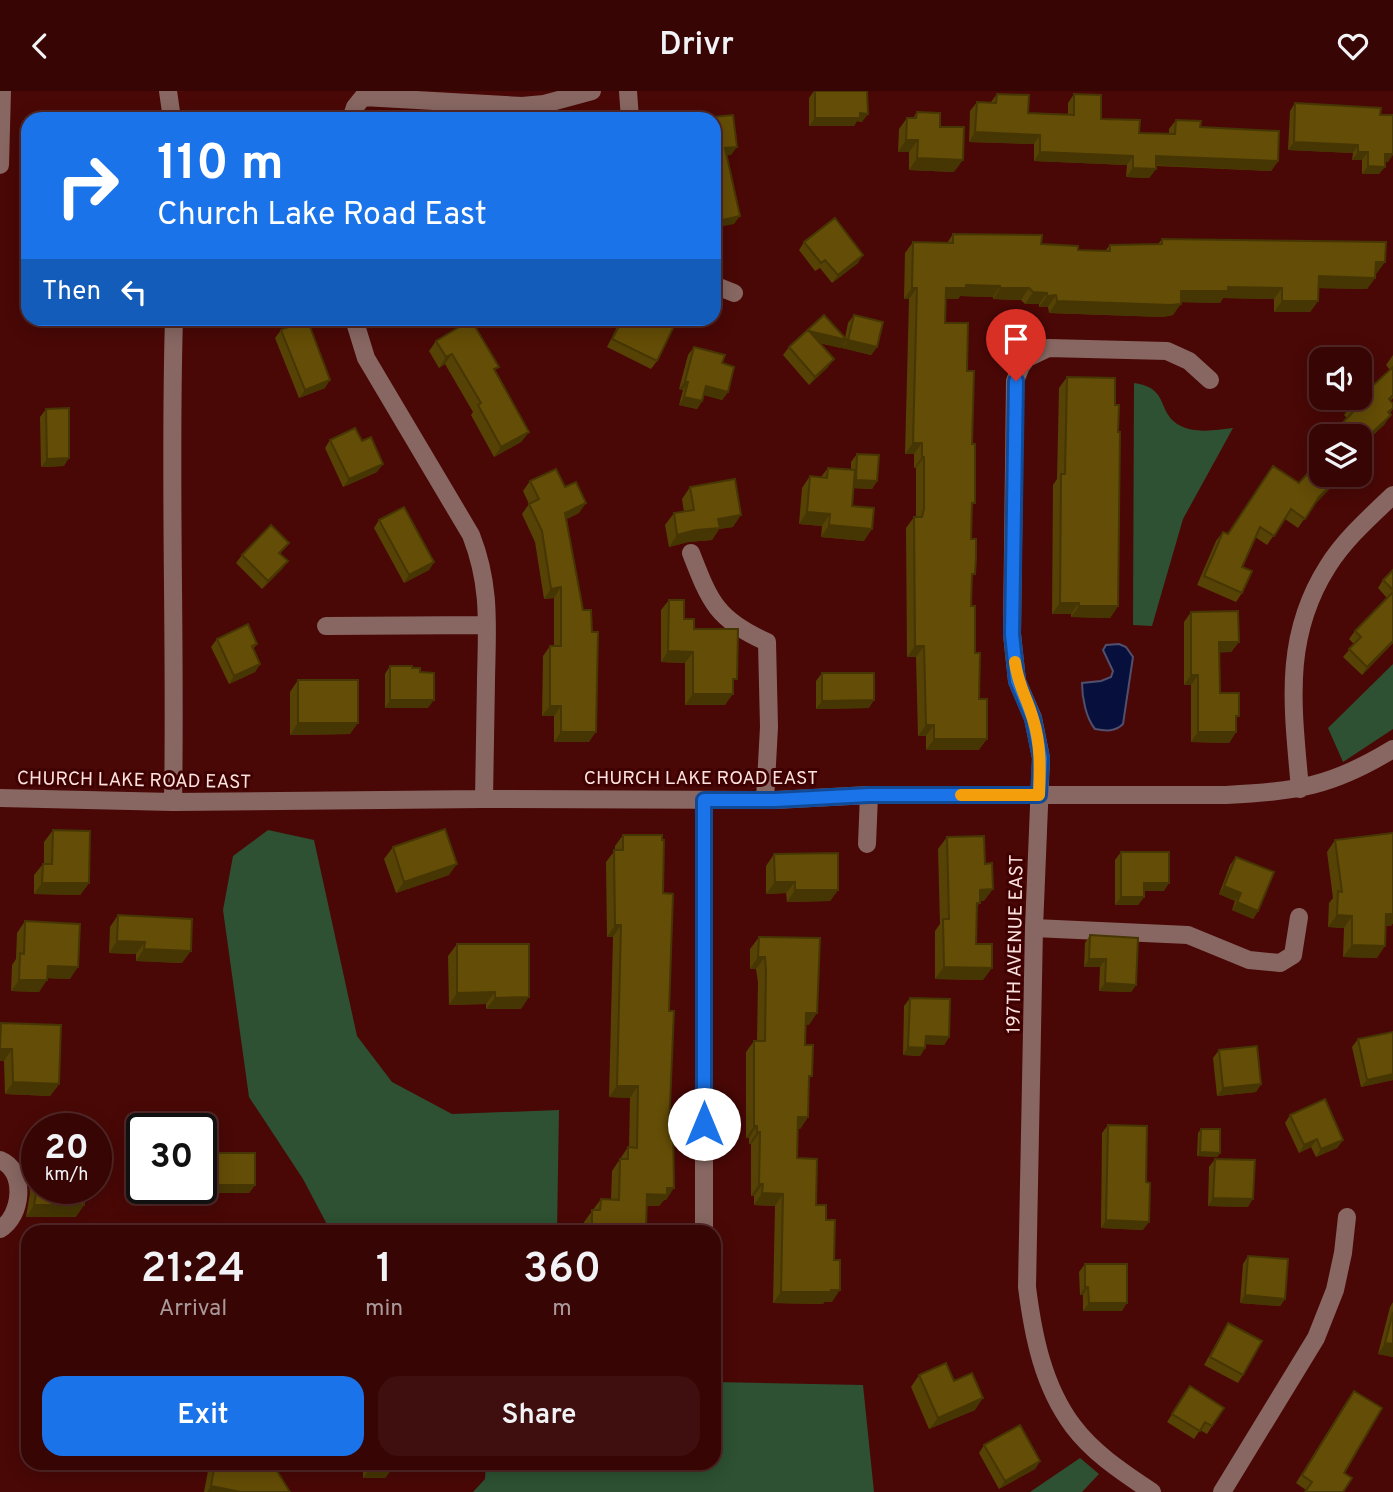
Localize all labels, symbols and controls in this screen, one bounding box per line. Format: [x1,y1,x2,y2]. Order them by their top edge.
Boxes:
text: Drivr [659,26,734,66]
icon: back [21,27,59,65]
icon: heart [1334,27,1372,65]
text: 110 m [157,135,284,197]
icon: right [42,140,133,231]
text: Church Lake Road East [157,196,487,236]
icon: left [115,273,153,311]
text: Then [42,276,101,309]
pin [986,309,1046,381]
icon: arrive [997,320,1035,358]
map controls [1309,347,1372,487]
button: sound [1309,347,1372,410]
button: layers [1309,424,1372,487]
street label: CHURCH LAKE ROAD EAST [17,767,251,795]
street label: CHURCH LAKE ROAD EAST [584,767,818,791]
street label: 197TH AVENUE EAST [1002,854,1030,1034]
position arrow [667,1087,741,1161]
speed limit sign: 30 [126,1113,217,1204]
text: 20 [44,1127,89,1171]
text: km/h [45,1164,88,1187]
text: 21:24 [141,1244,245,1297]
text: 1 [376,1244,392,1297]
text: 360 [523,1244,601,1297]
text: Arrival [159,1295,227,1324]
text: min [365,1295,403,1324]
text: m [552,1295,572,1324]
button: Exit [42,1376,364,1456]
button: Share [378,1376,700,1456]

